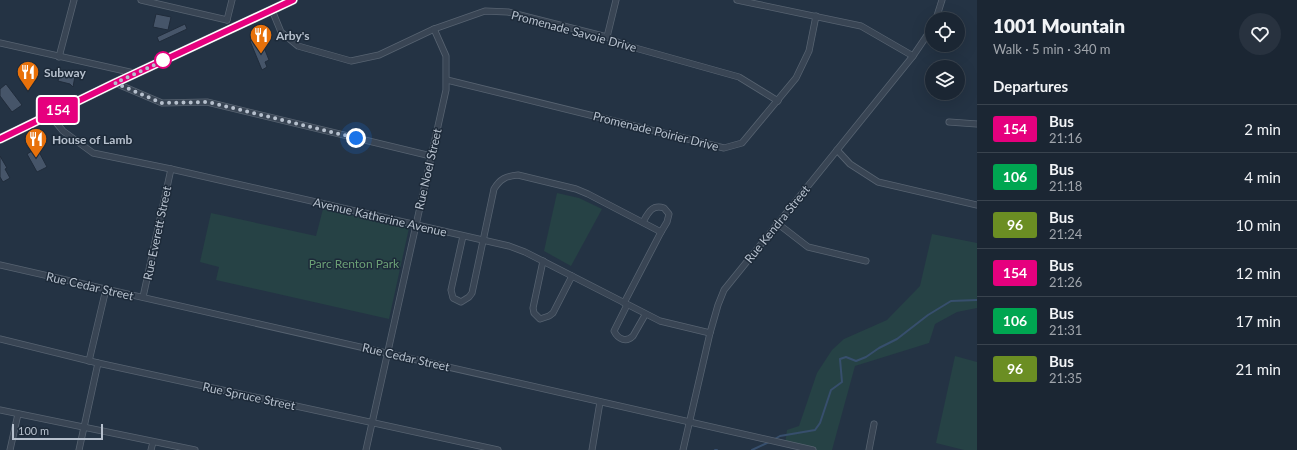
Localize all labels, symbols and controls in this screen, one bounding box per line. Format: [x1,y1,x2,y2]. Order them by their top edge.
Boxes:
street label: Promenade Savoie Drive [510,7,638,55]
map controls [925,12,965,100]
button: locate [925,12,965,52]
button: heart [1239,13,1281,55]
text: 1001 Mountain [993,14,1125,37]
restaurant icon: Arby's [248,22,274,55]
place label: Arby's [275,28,309,43]
text: Walk · 5 min · 340 m [993,41,1111,57]
unlabelled marker [154,51,172,69]
restaurant icon: Subway [15,59,41,92]
button: layers [925,60,965,100]
place label: Subway [44,65,86,80]
text: Departures [993,77,1068,95]
line badge: 154 [35,97,81,123]
text: 154 [46,101,70,118]
street label: Promenade Poirier Drive [592,108,720,154]
text: Bus [1049,112,1074,130]
text: 154 [1003,120,1027,137]
text: 2 min [1244,120,1281,138]
restaurant icon: House of Lamb [23,126,49,159]
street label: Rue Noel Street [411,126,445,211]
your location [346,128,366,148]
text: 21:16 [1049,130,1082,146]
place label: House of Lamb [52,132,132,147]
text: Bus [1049,160,1074,178]
text: 106 [1003,168,1027,185]
text: 4 min [1244,168,1281,186]
text: 21:18 [1049,178,1082,194]
street label: Rue Kendra Street [741,182,813,266]
street label: Rue Everett Street [140,184,174,281]
street label: Avenue Katherine Avenue [312,194,448,240]
text: Bus [1049,208,1074,226]
text: 96 [1007,216,1023,233]
text: 10 min [1235,216,1281,234]
text: 21:24 [1049,226,1082,242]
park label: Parc Renton Park [309,256,400,271]
text: Bus [1049,256,1074,274]
text: 154 [1003,264,1027,281]
text: 12 min [1235,264,1281,282]
street label: Rue Cedar Street [45,269,136,303]
text: 21:26 [1049,274,1082,290]
text: Bus [1049,304,1074,322]
text: 106 [1003,312,1027,329]
text: 17 min [1235,312,1281,330]
text: 21:31 [1049,322,1082,338]
street label: Rue Cedar Street [361,340,452,374]
text: Bus [1049,352,1074,370]
text: 96 [1007,360,1023,377]
text: 21 min [1235,360,1281,378]
text: 21:35 [1049,370,1082,386]
street label: Rue Spruce Street [201,379,297,413]
scale bar [12,422,103,441]
text: 100 m [18,424,49,437]

